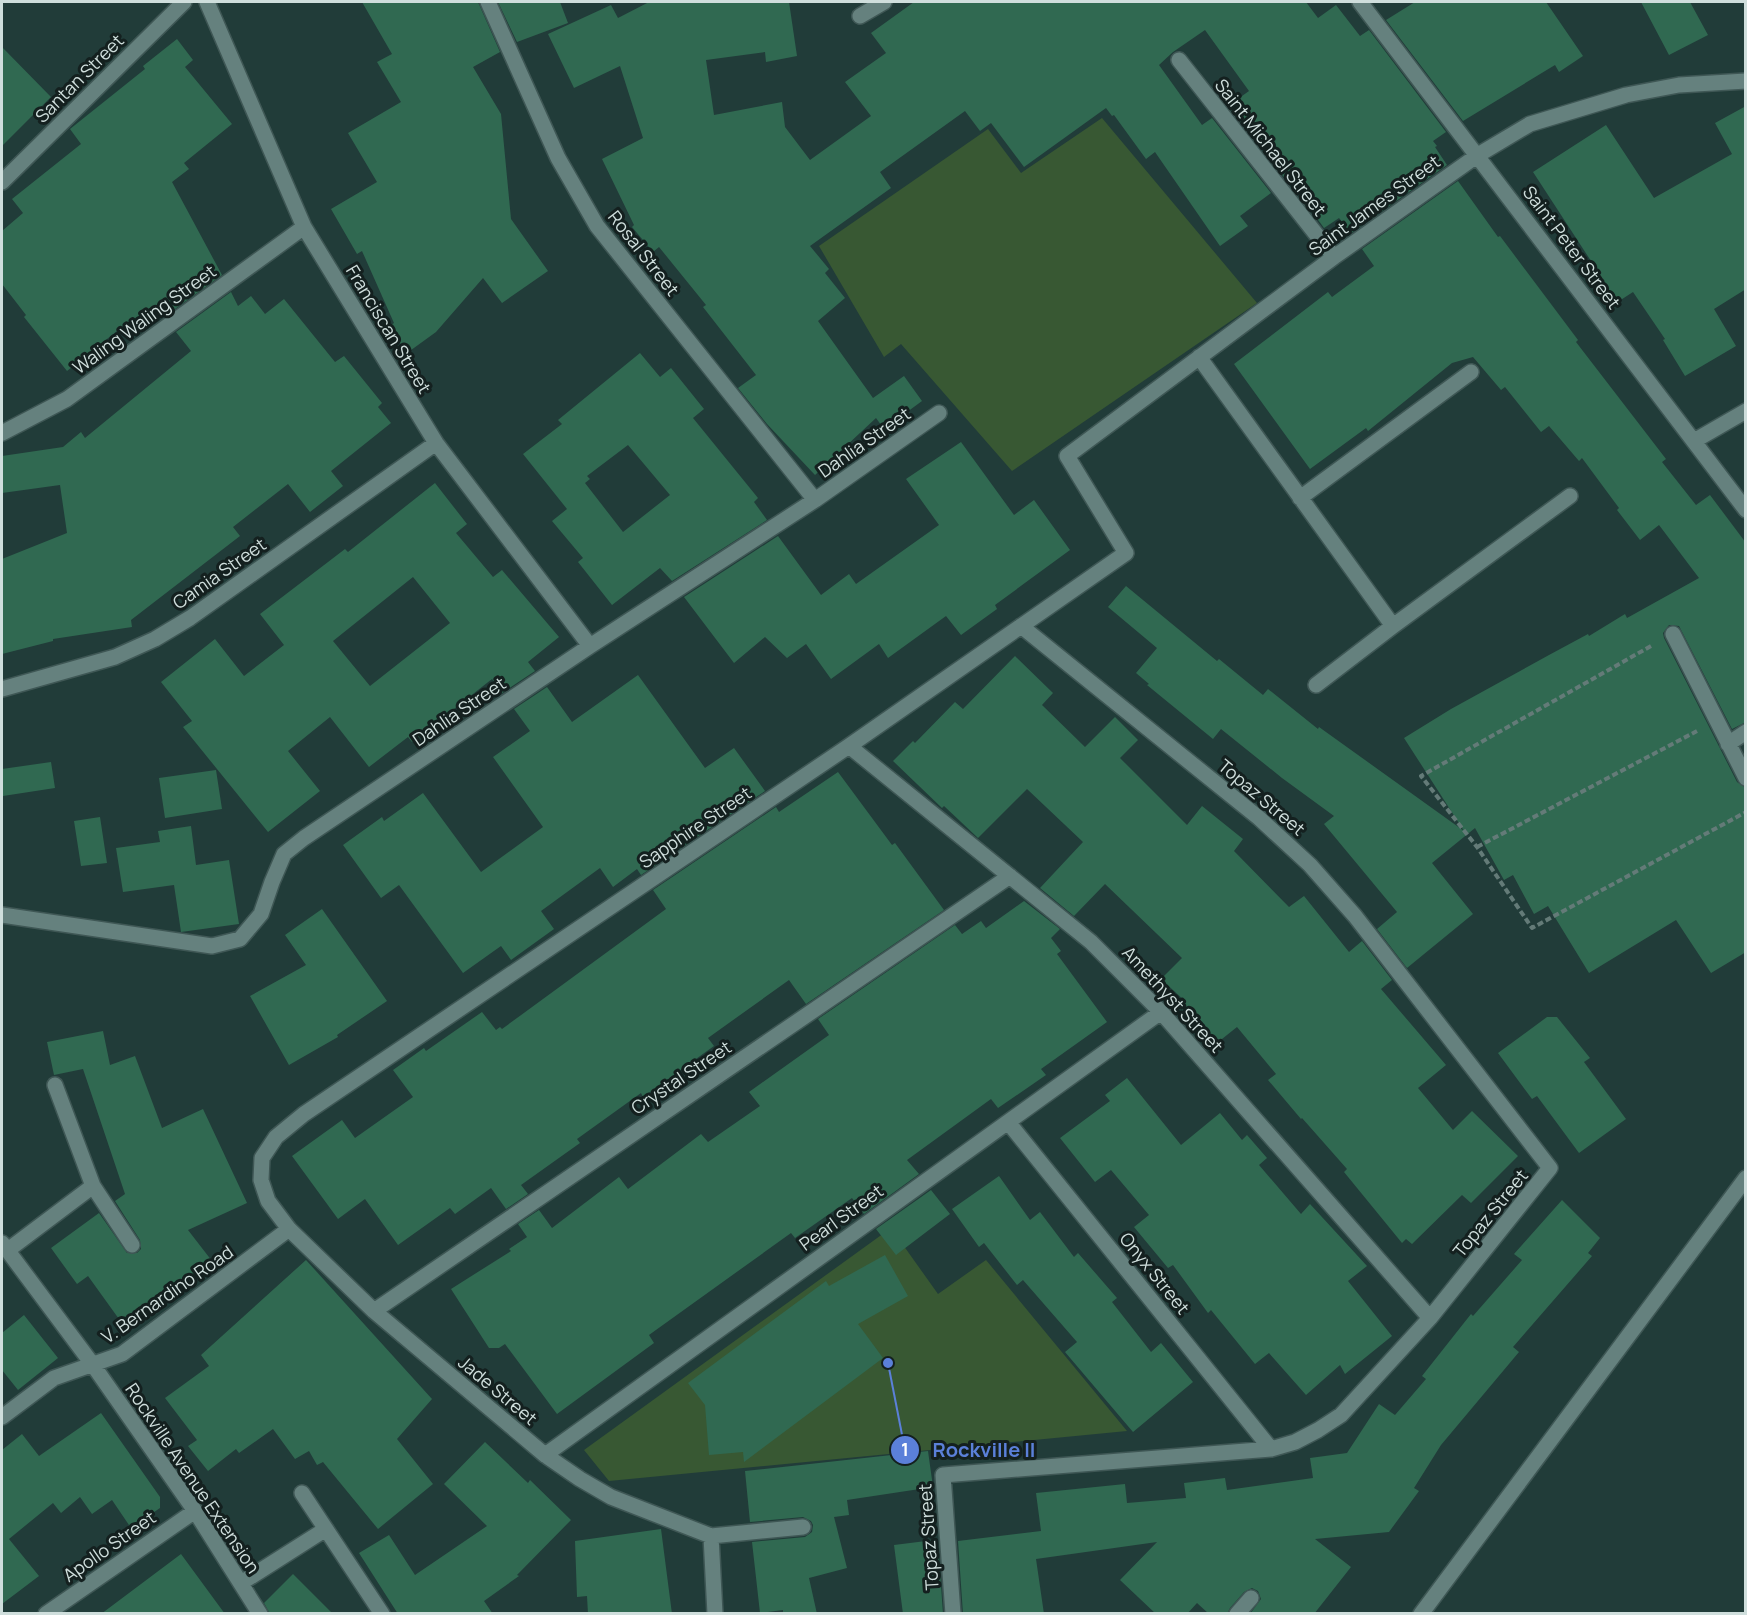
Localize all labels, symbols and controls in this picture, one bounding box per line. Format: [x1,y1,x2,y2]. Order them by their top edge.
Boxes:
street label: Santan Street [29,28,129,128]
street label: Saint Michael Street [1210,73,1332,221]
street label: Saint James Street [1304,149,1444,261]
street label: Saint Peter Street [1518,180,1626,314]
street label: Rosal Street [603,205,685,301]
street label: Waling Waling Street [68,259,220,379]
street label: Franciscan Street [341,260,437,398]
street label: Dahlia Street [813,401,915,483]
street label: Camia Street [168,532,270,614]
street label: Dahlia Street [408,671,510,751]
street label: Topaz Street [1213,754,1311,840]
street label: Sapphire Street [634,781,756,873]
street label: Amethyst Street [1117,940,1229,1058]
street label: Crystal Street [626,1035,736,1119]
street label: Topaz Street [1447,1164,1533,1262]
street label: Pearl Street [794,1178,888,1256]
street label: Onyx Street [1115,1227,1195,1319]
street label: V. Bernardino Road [96,1240,238,1348]
street label: Jade Street [454,1350,542,1430]
street label: Rockville Avenue Extension [120,1378,266,1578]
callout: Rockville II [890,1431,1047,1469]
text: Rockville II [933,1436,1035,1463]
text: 1 [901,1437,909,1461]
street label: Topaz Street [912,1483,944,1591]
street label: Apollo Street [58,1505,160,1587]

